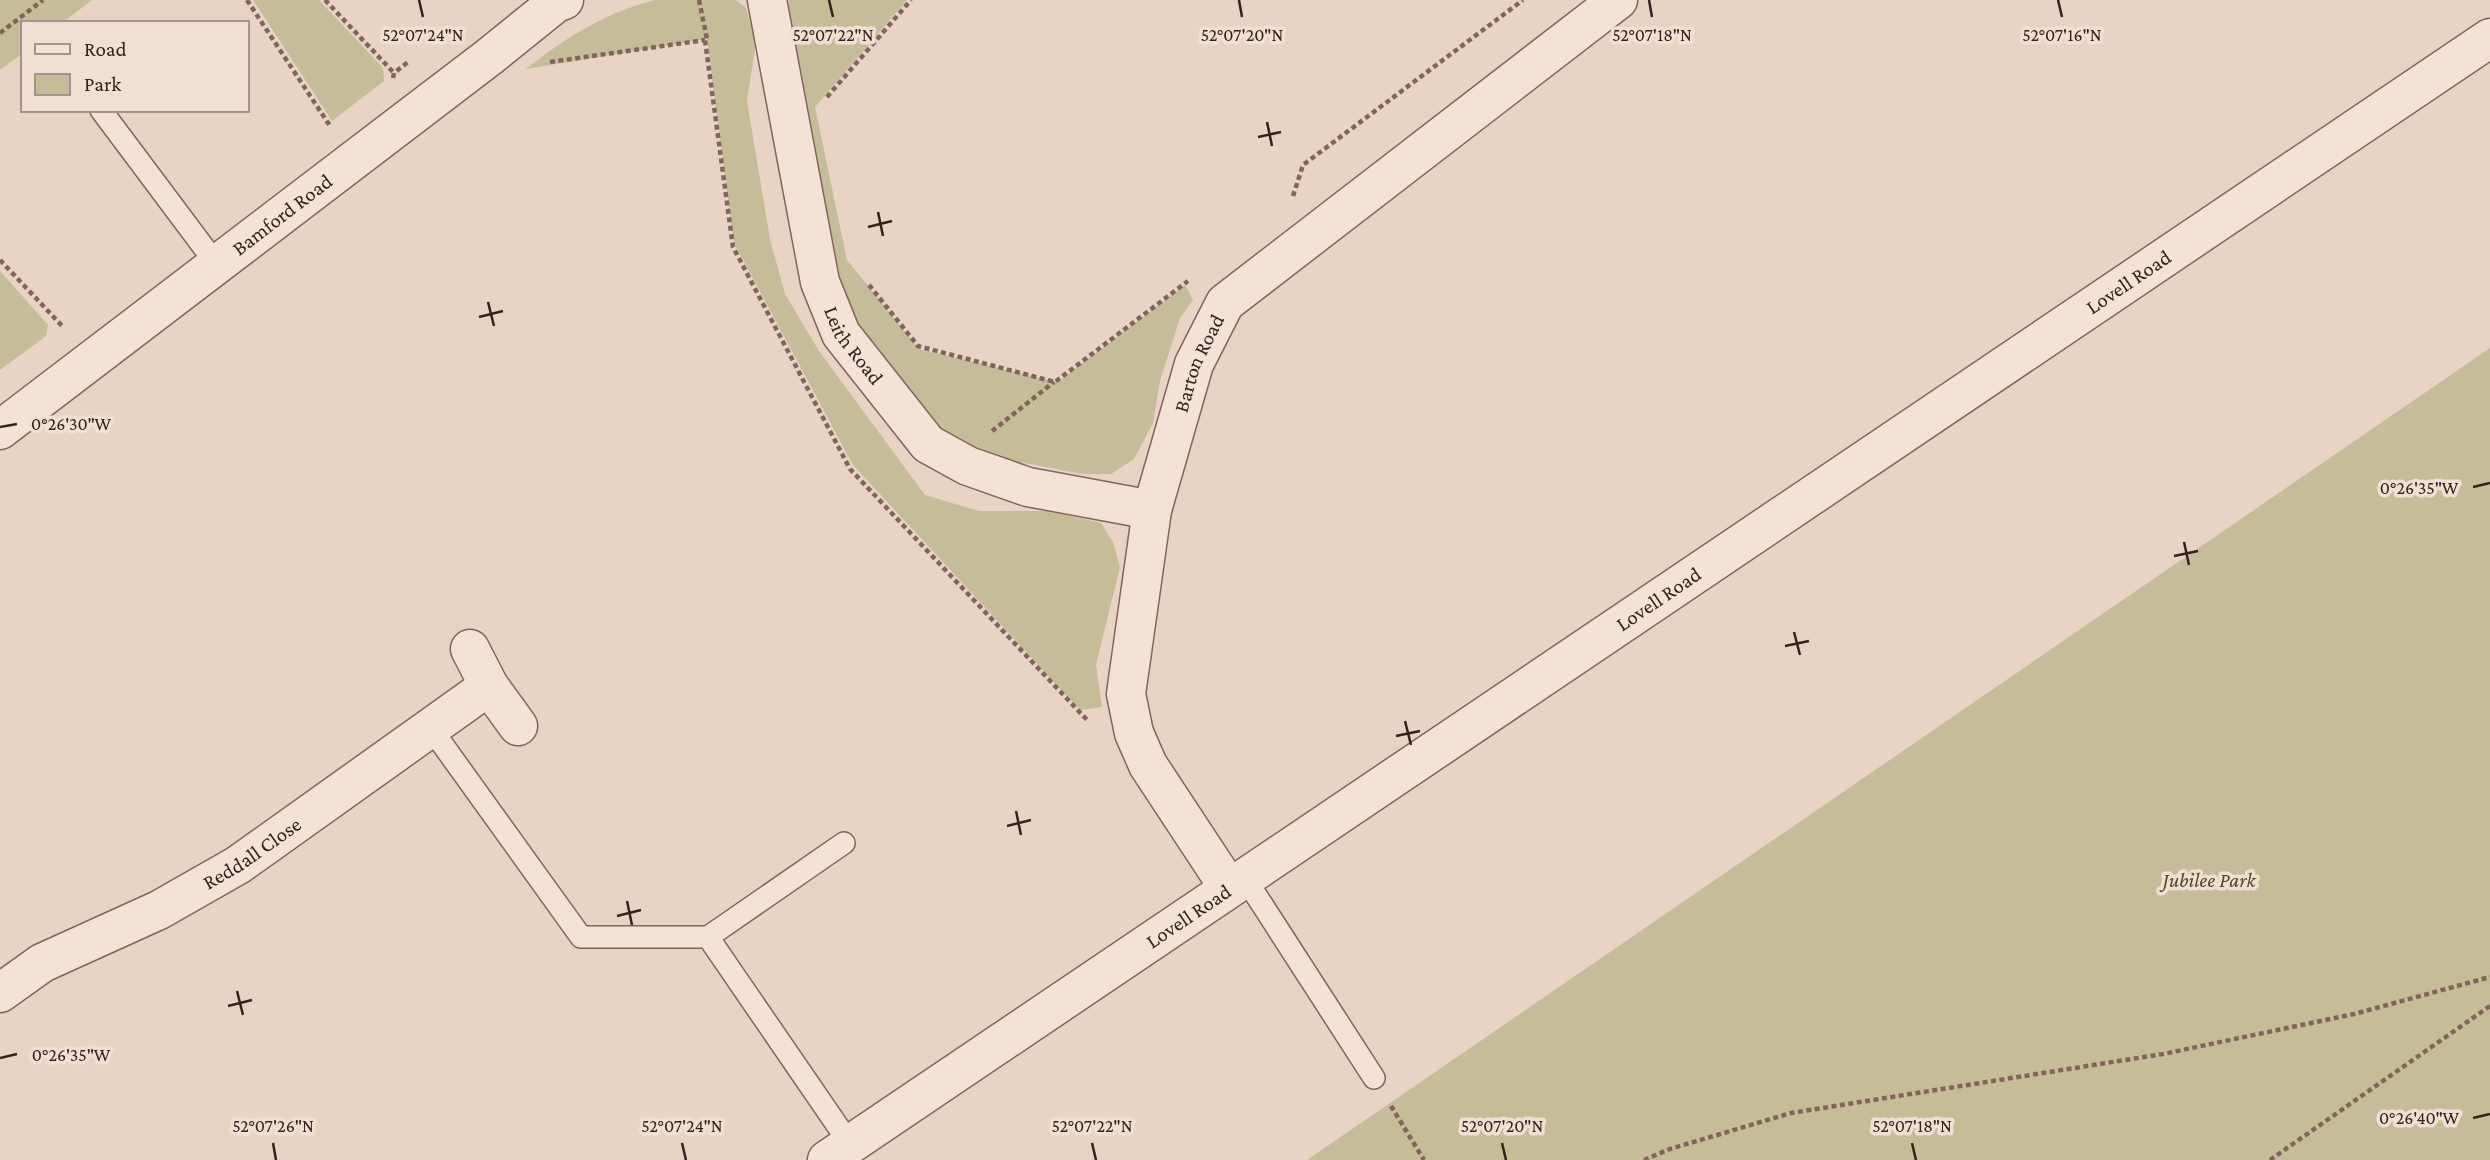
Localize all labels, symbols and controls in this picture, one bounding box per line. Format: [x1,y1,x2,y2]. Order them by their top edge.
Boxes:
legend [21,21,248,112]
text: 52°07'24"N [382,25,464,45]
text: 52°07'22"N [793,25,874,45]
text: 52°07'20"N [1201,25,1283,45]
text: 52°07'18"N [1612,25,1692,45]
text: 52°07'16"N [2022,25,2102,45]
text: Road [84,37,127,61]
text: Park [84,72,121,96]
street label: Bamford Road [228,169,337,260]
street label: Lovell Road [2081,245,2175,319]
street label: Leith Road [819,303,888,389]
street label: Barton Road [1169,310,1229,415]
text: 0°26'30"W [31,414,111,434]
text: 0°26'35"W [2380,478,2459,498]
street label: Lovell Road [1611,562,1705,636]
street label: Reddall Close [198,812,306,895]
park label: Jubilee Park [2158,868,2256,892]
street label: Lovell Road [1141,879,1235,953]
text: 0°26'35"W [32,1045,111,1065]
text: 0°26'40"W [2379,1108,2460,1128]
text: 52°07'26"N [232,1116,314,1136]
text: 52°07'24"N [641,1116,723,1136]
text: 52°07'22"N [1052,1116,1133,1136]
text: 52°07'20"N [1461,1116,1543,1136]
text: 52°07'18"N [1872,1116,1952,1136]

